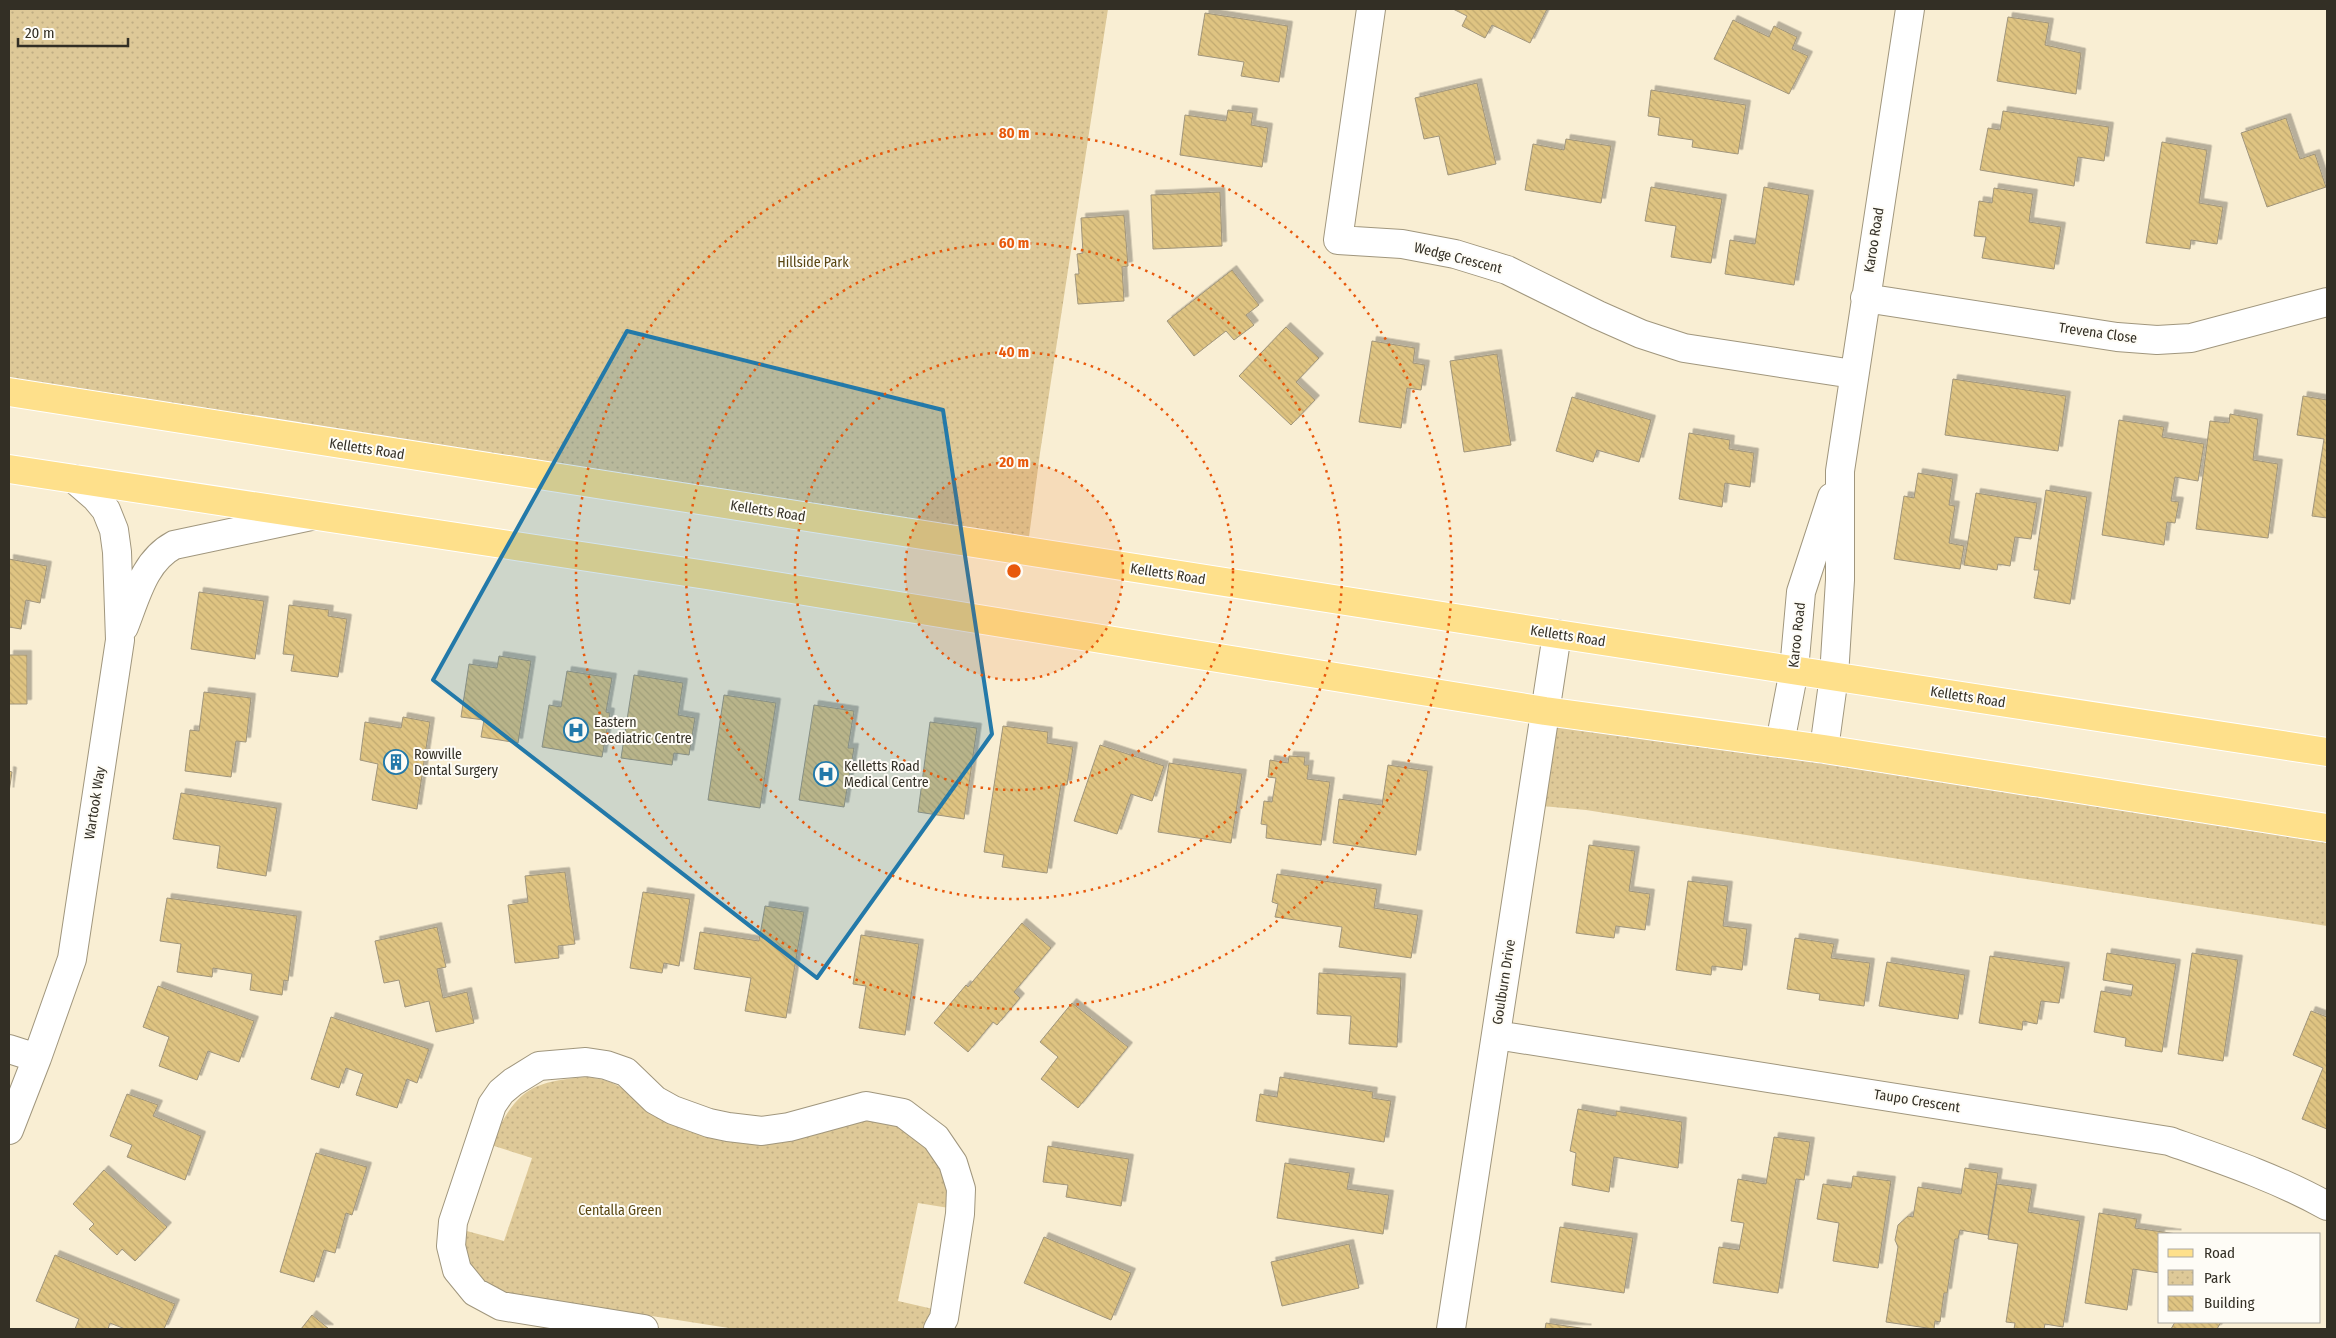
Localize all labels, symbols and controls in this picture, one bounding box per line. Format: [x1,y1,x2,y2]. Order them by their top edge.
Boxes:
scale bar [18,15,128,47]
text: 20 m [25,24,55,42]
text: 80 m [999,124,1029,142]
street label: Karoo Road [1860,206,1888,274]
text: 60 m [999,234,1029,252]
street label: Wedge Crescent [1412,239,1504,277]
park label: Hillside Park [777,254,849,271]
street label: Trevena Close [2058,319,2138,347]
text: 40 m [999,343,1029,361]
street label: Kelletts Road [328,435,406,463]
text: 20 m [998,453,1029,471]
street label: Kelletts Road [729,497,807,525]
street label: Kelletts Road [1129,560,1207,588]
centre of rings [1005,562,1023,580]
street label: Karoo Road [1785,601,1809,669]
street label: Kelletts Road [1529,622,1607,650]
street label: Kelletts Road [1929,683,2007,711]
place label: Eastern Paediatric Centre [594,714,692,747]
hospital icon: Eastern Paediatric Centre [563,717,589,743]
place label: Rowville Dental Surgery [414,746,499,779]
building icon: Rowville Dental Surgery [383,749,409,775]
place label: Kelletts Road Medical Centre [844,758,929,791]
hospital icon: Kelletts Road Medical Centre [813,761,839,787]
street label: Wartook Way [81,765,109,841]
street label: Goulburn Drive [1489,938,1519,1026]
street label: Taupo Crescent [1873,1086,1962,1116]
park label: Centalla Green [578,1202,662,1219]
legend [2158,1233,2321,1323]
text: Road [2204,1244,2235,1262]
text: Park [2204,1269,2231,1287]
text: Building [2204,1294,2255,1312]

